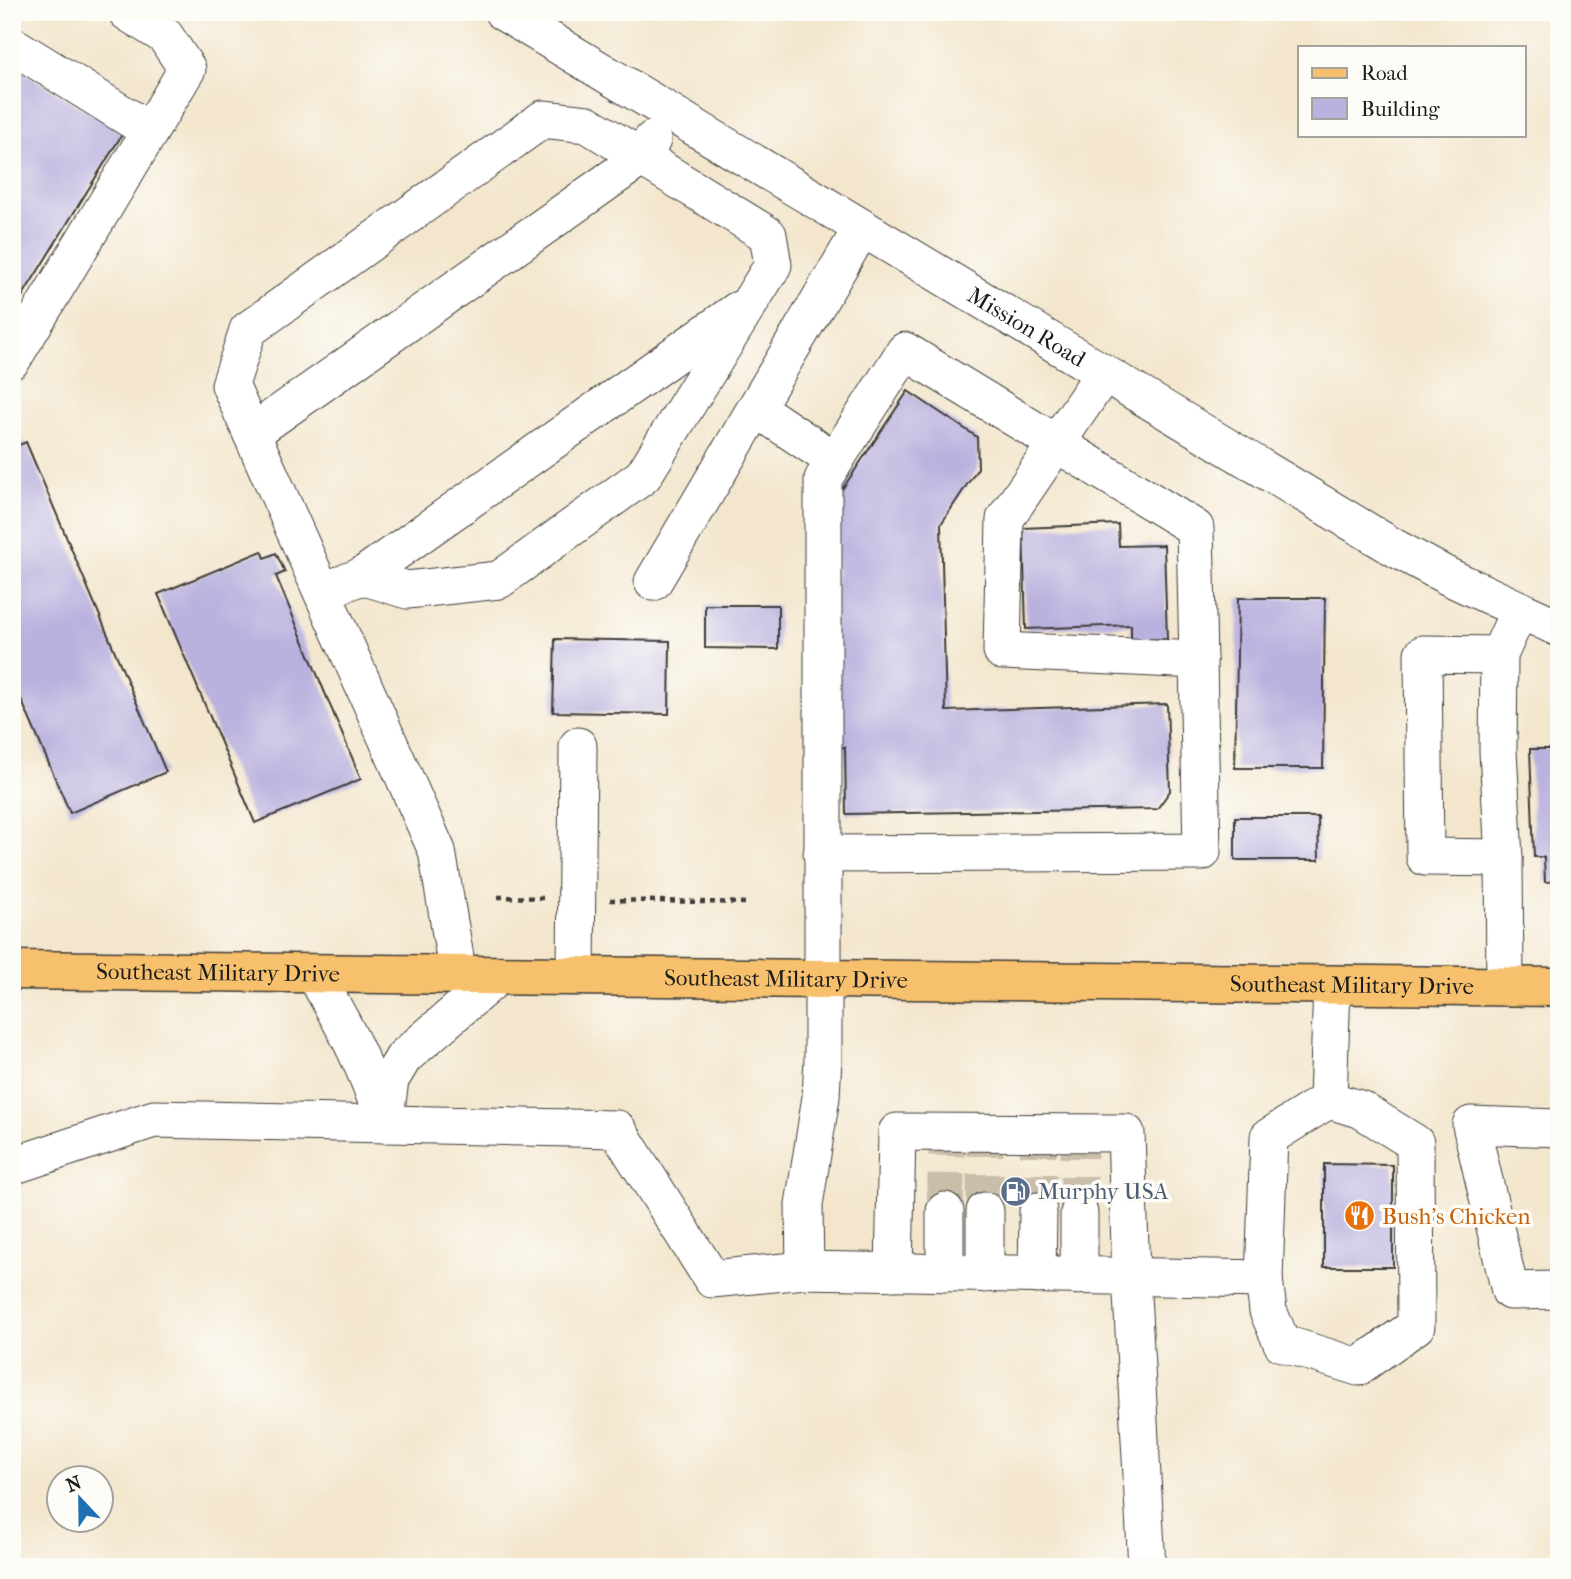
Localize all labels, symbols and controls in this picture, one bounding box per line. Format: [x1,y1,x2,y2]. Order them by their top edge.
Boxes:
legend [1298,46,1526,136]
text: Road [1361,61,1408,85]
text: Building [1361,97,1440,121]
street label: Mission Road [963,281,1091,373]
street label: Southeast Military Drive [96,958,340,988]
street label: Southeast Military Drive [664,964,908,994]
street label: Southeast Military Drive [1230,970,1474,1000]
fuel station icon: Murphy USA [998,1174,1032,1208]
place label: Murphy USA [1038,1178,1170,1205]
restaurant icon: Bush's Chicken [1342,1199,1376,1233]
place label: Bush's Chicken [1382,1203,1531,1230]
north arrow [46,1464,116,1534]
text: N [63,1471,85,1497]

